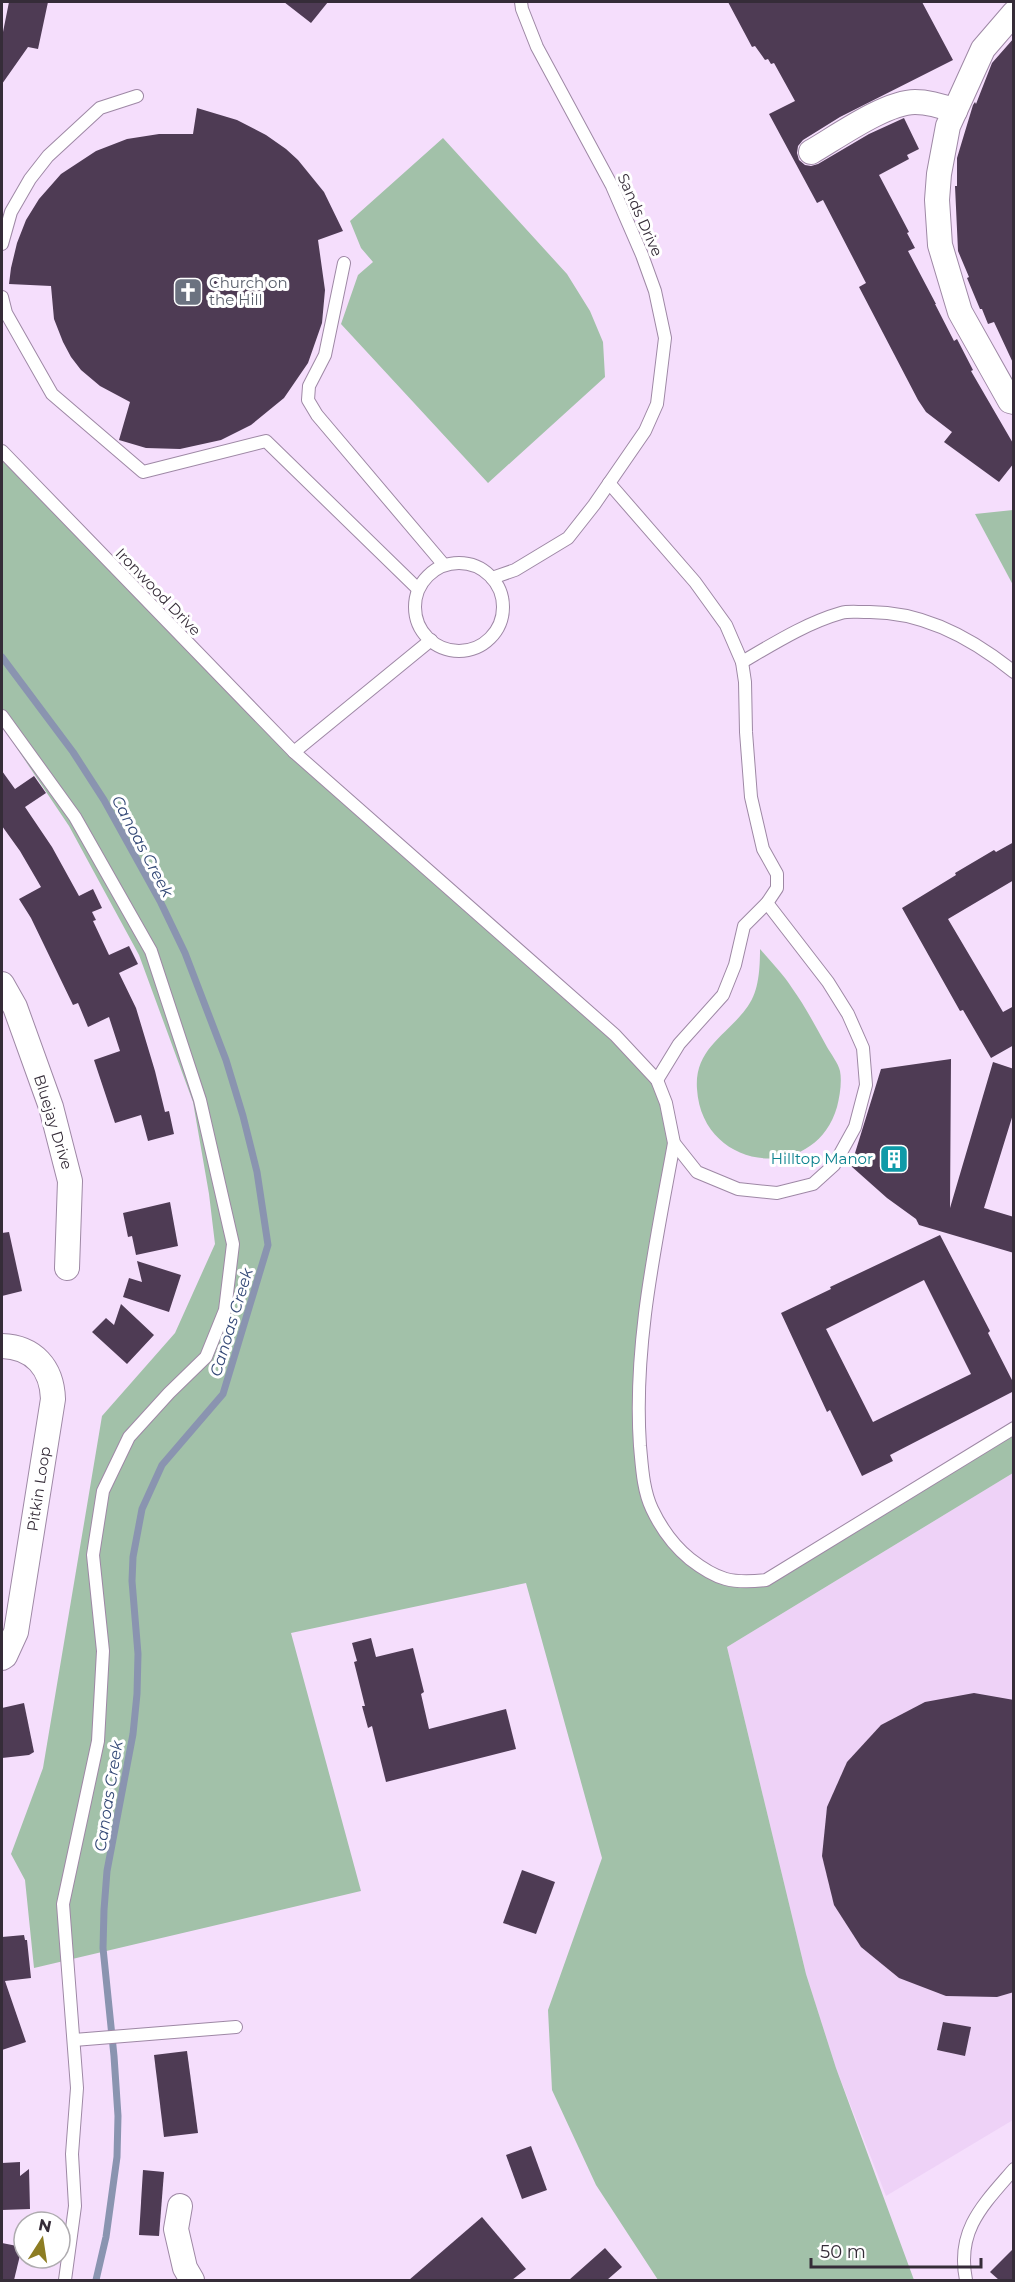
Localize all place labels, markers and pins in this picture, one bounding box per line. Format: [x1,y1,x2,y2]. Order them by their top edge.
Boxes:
place label: Church on the Hill [209,273,288,309]
church icon: Church on the Hill [172,276,204,308]
building icon: Hilltop Manor [878,1143,910,1175]
place label: Hilltop Manor [771,1149,873,1168]

